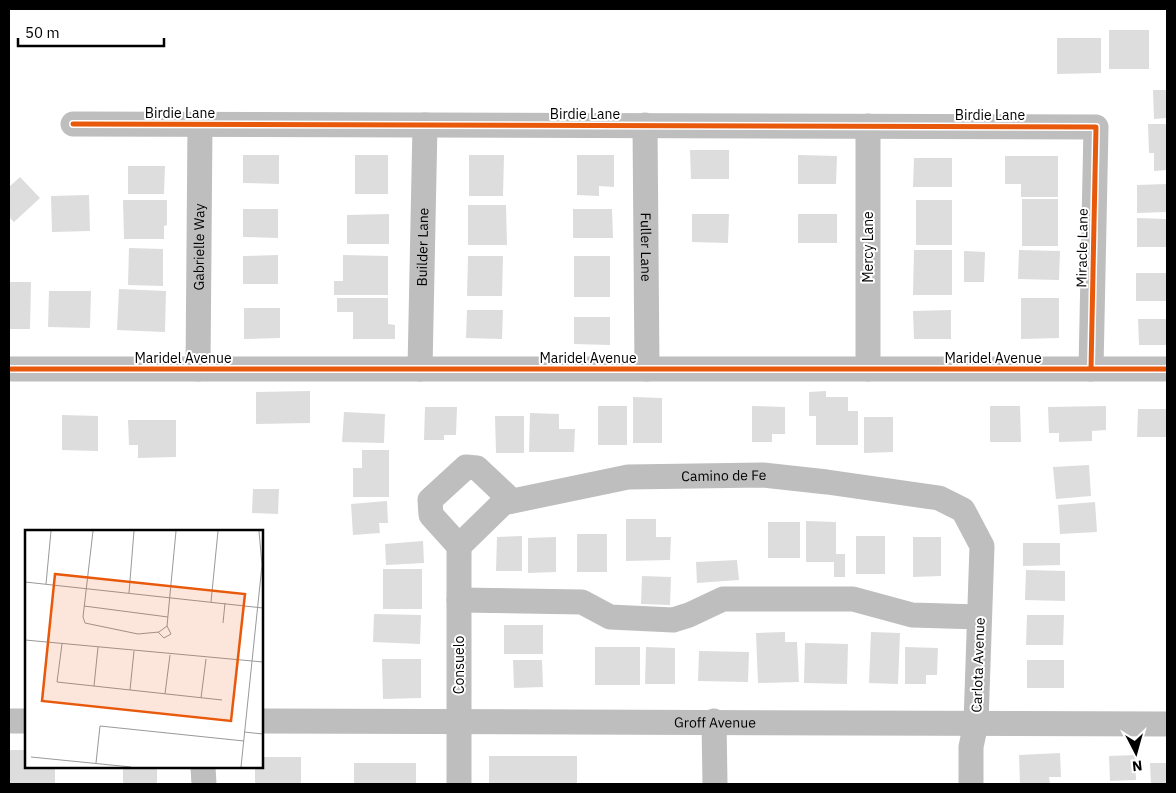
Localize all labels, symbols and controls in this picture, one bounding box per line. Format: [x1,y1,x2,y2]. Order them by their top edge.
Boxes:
scale bar [18,15,164,47]
text: 50 m [25,23,60,42]
street label: Birdie Lane [145,104,216,122]
street label: Birdie Lane [550,105,621,123]
street label: Birdie Lane [955,106,1026,124]
street label: Gabrielle Way [190,203,208,291]
street label: Builder Lane [413,207,432,287]
street label: Miracle Lane [1072,208,1092,288]
street label: Mercy Lane [859,211,877,283]
street label: Fuller Lane [637,212,655,282]
street label: Maridel Avenue [134,349,232,367]
street label: Maridel Avenue [539,349,637,367]
street label: Maridel Avenue [944,349,1042,367]
street label: Camino de Fe [681,466,767,485]
inset map [25,530,262,768]
street label: Carlota Avenue [967,617,989,713]
street label: Consuelo [450,636,468,694]
street label: Groff Avenue [674,713,756,732]
north arrow [1111,728,1161,778]
text: N [1131,756,1143,775]

